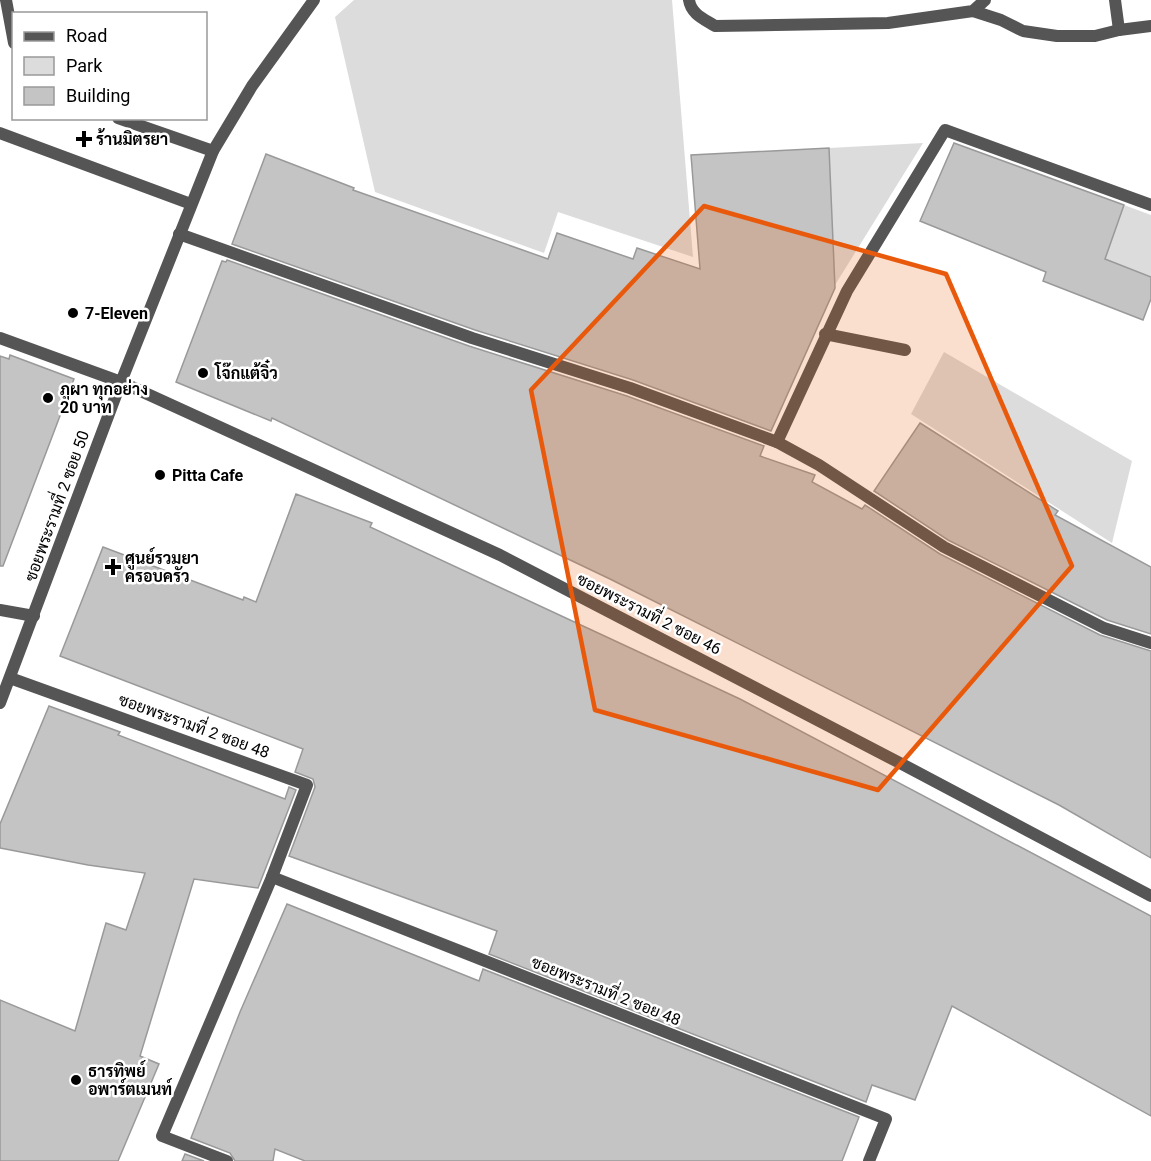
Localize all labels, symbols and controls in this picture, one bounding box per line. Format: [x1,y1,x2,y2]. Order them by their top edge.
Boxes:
legend [12,12,207,120]
text: Road [66,25,107,46]
text: Park [66,55,103,76]
text: Building [66,85,130,106]
place label: ร้านมิตรยา [96,128,168,149]
marker: ร้านมิตรยา [77,132,91,146]
place label: 7-Eleven [85,304,148,323]
marker: 7-Eleven [66,306,80,320]
place label: โจ๊กแต้จิ๋ว [214,359,278,383]
marker: โจ๊กแต้จิ๋ว [196,366,210,380]
place label: ภูผา ทุกอย่าง 20 บาท [60,379,148,417]
marker: ภูผา ทุกอย่าง 20 บาท [41,391,55,405]
street label: ซอยพระรามที่ 2 ซอย 50 [16,426,93,584]
place label: Pitta Cafe [172,466,243,485]
marker: Pitta Cafe [153,468,167,482]
place label: ศูนย์รวมยา ครอบครัว [125,547,199,586]
marker: ศูนย์รวมยา ครอบครัว [106,560,120,574]
street label: ซอยพระรามที่ 2 ซอย 46 [574,565,727,659]
street label: ซอยพระรามที่ 2 ซอย 48 [116,685,274,762]
street label: ซอยพระรามที่ 2 ซอย 48 [529,948,685,1030]
place label: ธารทิพย์ อพาร์ตเมนท์ [88,1060,173,1099]
marker: ธารทิพย์ อพาร์ตเมนท์ [69,1073,83,1087]

